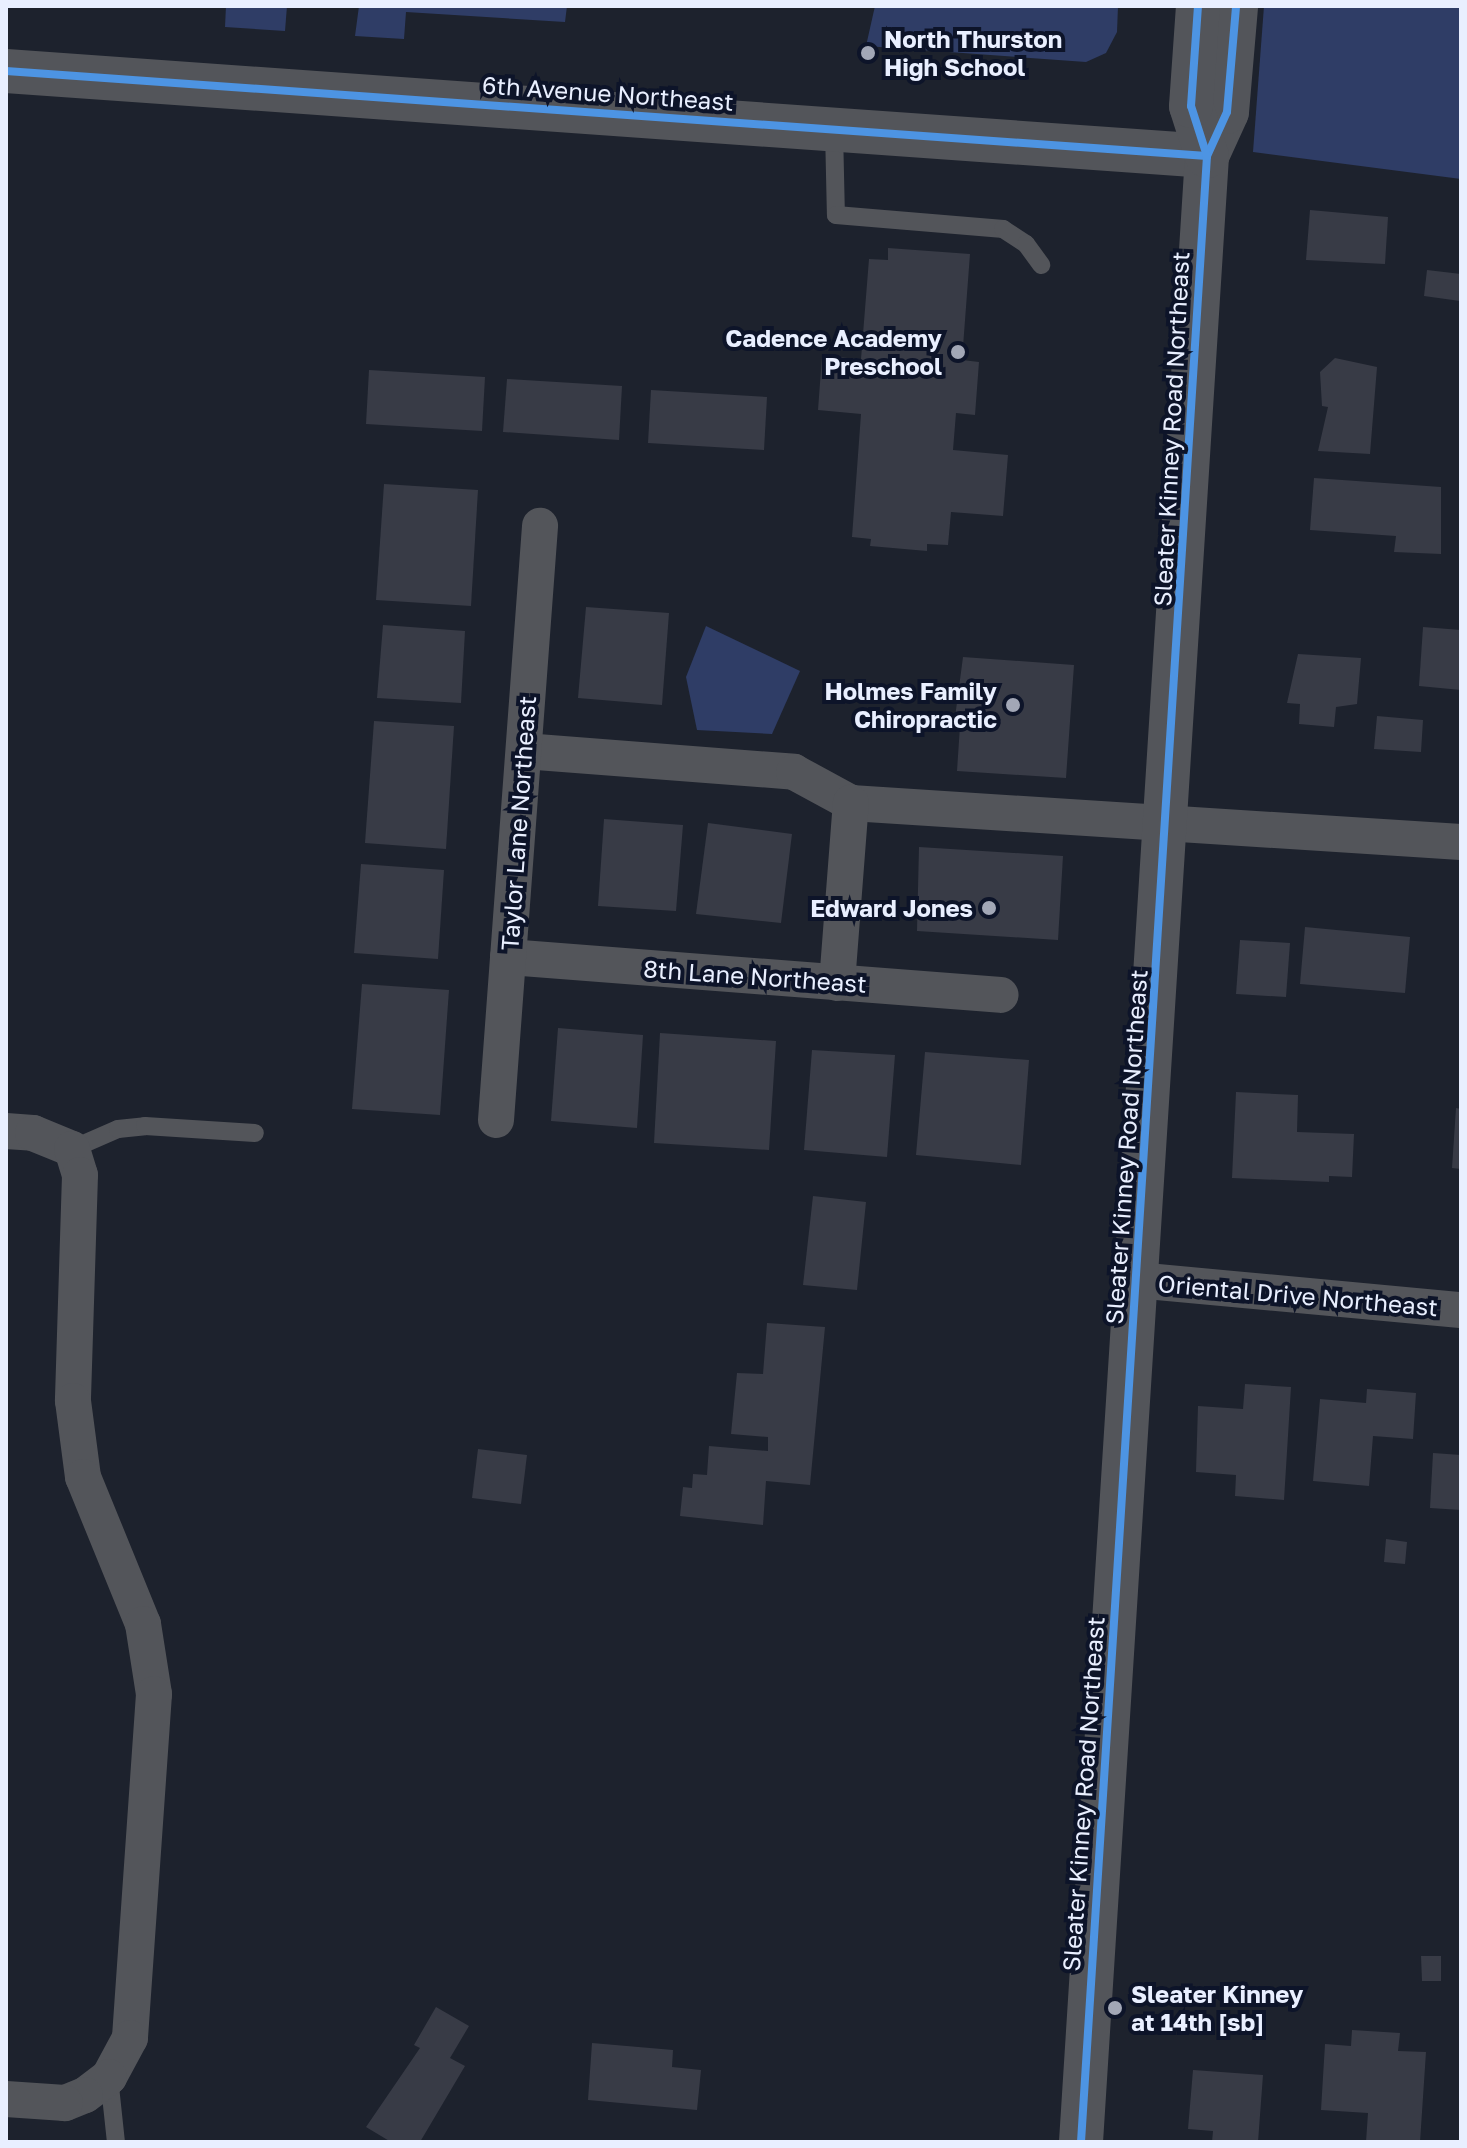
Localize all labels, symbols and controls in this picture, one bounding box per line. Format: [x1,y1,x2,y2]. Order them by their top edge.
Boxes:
place label: North Thurston High School [884,25,1062,81]
marker: North Thurston High School [859,44,877,62]
street label: 6th Avenue Northeast [481,70,735,116]
street label: Sleater Kinney Road Northeast [1147,251,1195,607]
place label: Cadence Academy Preschool [725,324,942,380]
marker: Cadence Academy Preschool [949,343,967,361]
place label: Holmes Family Chiropractic [824,677,997,733]
street label: Taylor Lane Northeast [495,695,541,951]
marker: Holmes Family Chiropractic [1004,696,1022,714]
place label: Edward Jones [810,894,973,922]
marker: Edward Jones [980,899,998,917]
street label: 8th Lane Northeast [642,954,868,998]
street label: Sleater Kinney Road Northeast [1099,969,1153,1325]
street label: Oriental Drive Northeast [1157,1268,1439,1322]
street label: Sleater Kinney Road Northeast [1056,1616,1110,1972]
place label: Sleater Kinney at 14th [sb] [1131,1980,1303,2036]
marker: Sleater Kinney at 14th [sb] [1106,1999,1124,2017]

